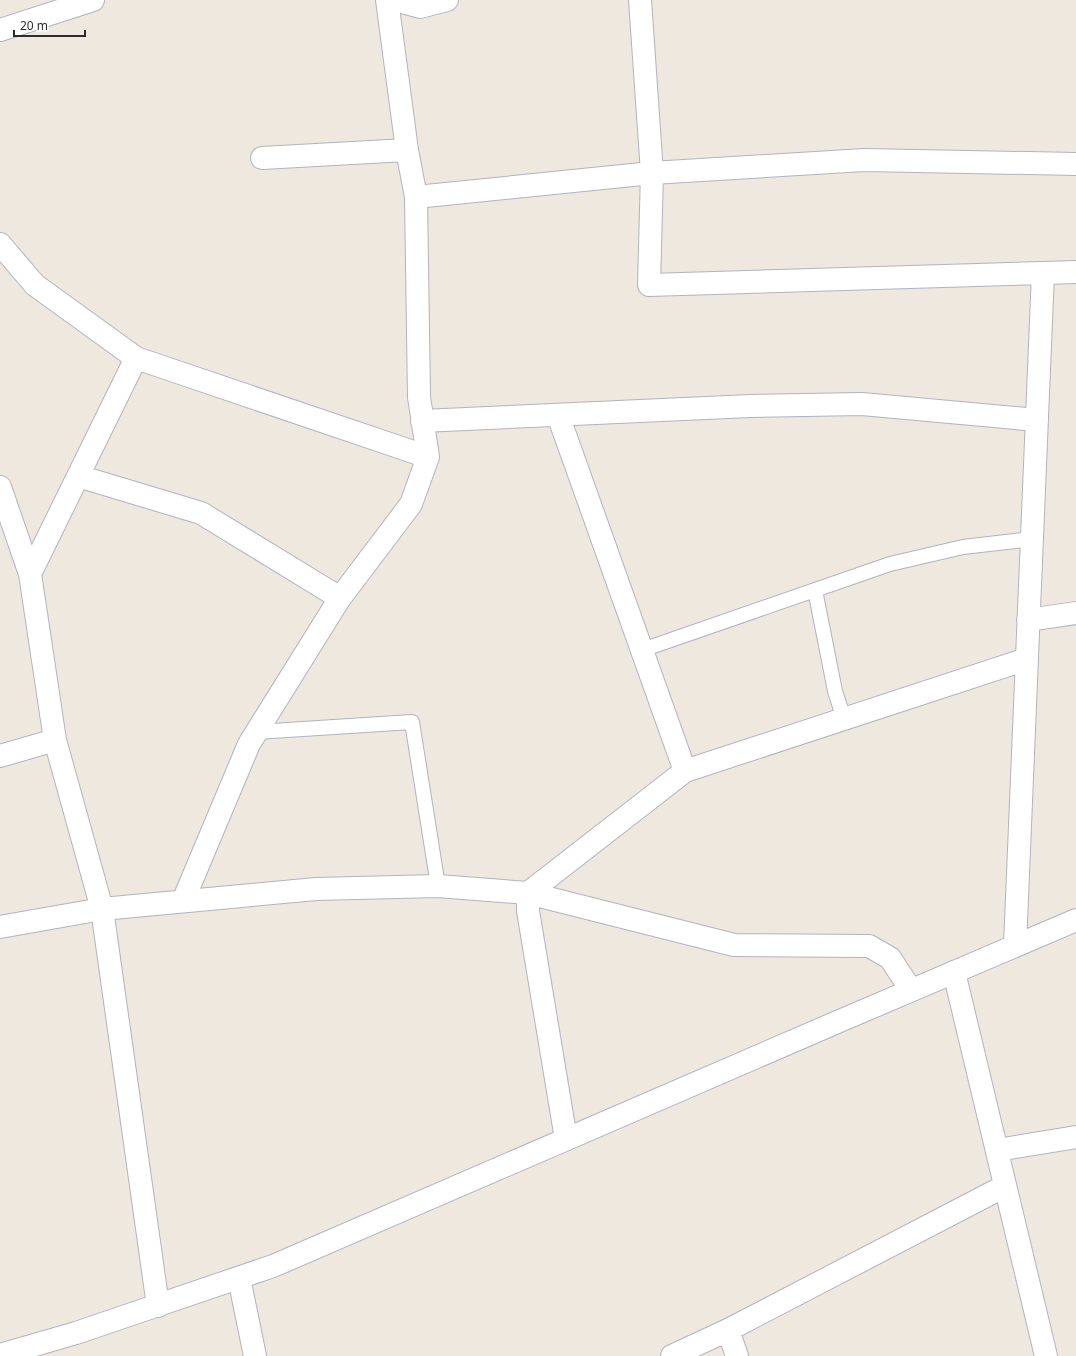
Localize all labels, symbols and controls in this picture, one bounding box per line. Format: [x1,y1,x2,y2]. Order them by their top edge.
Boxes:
scale bar [14,12,85,38]
text: 20 m [20,17,48,34]

